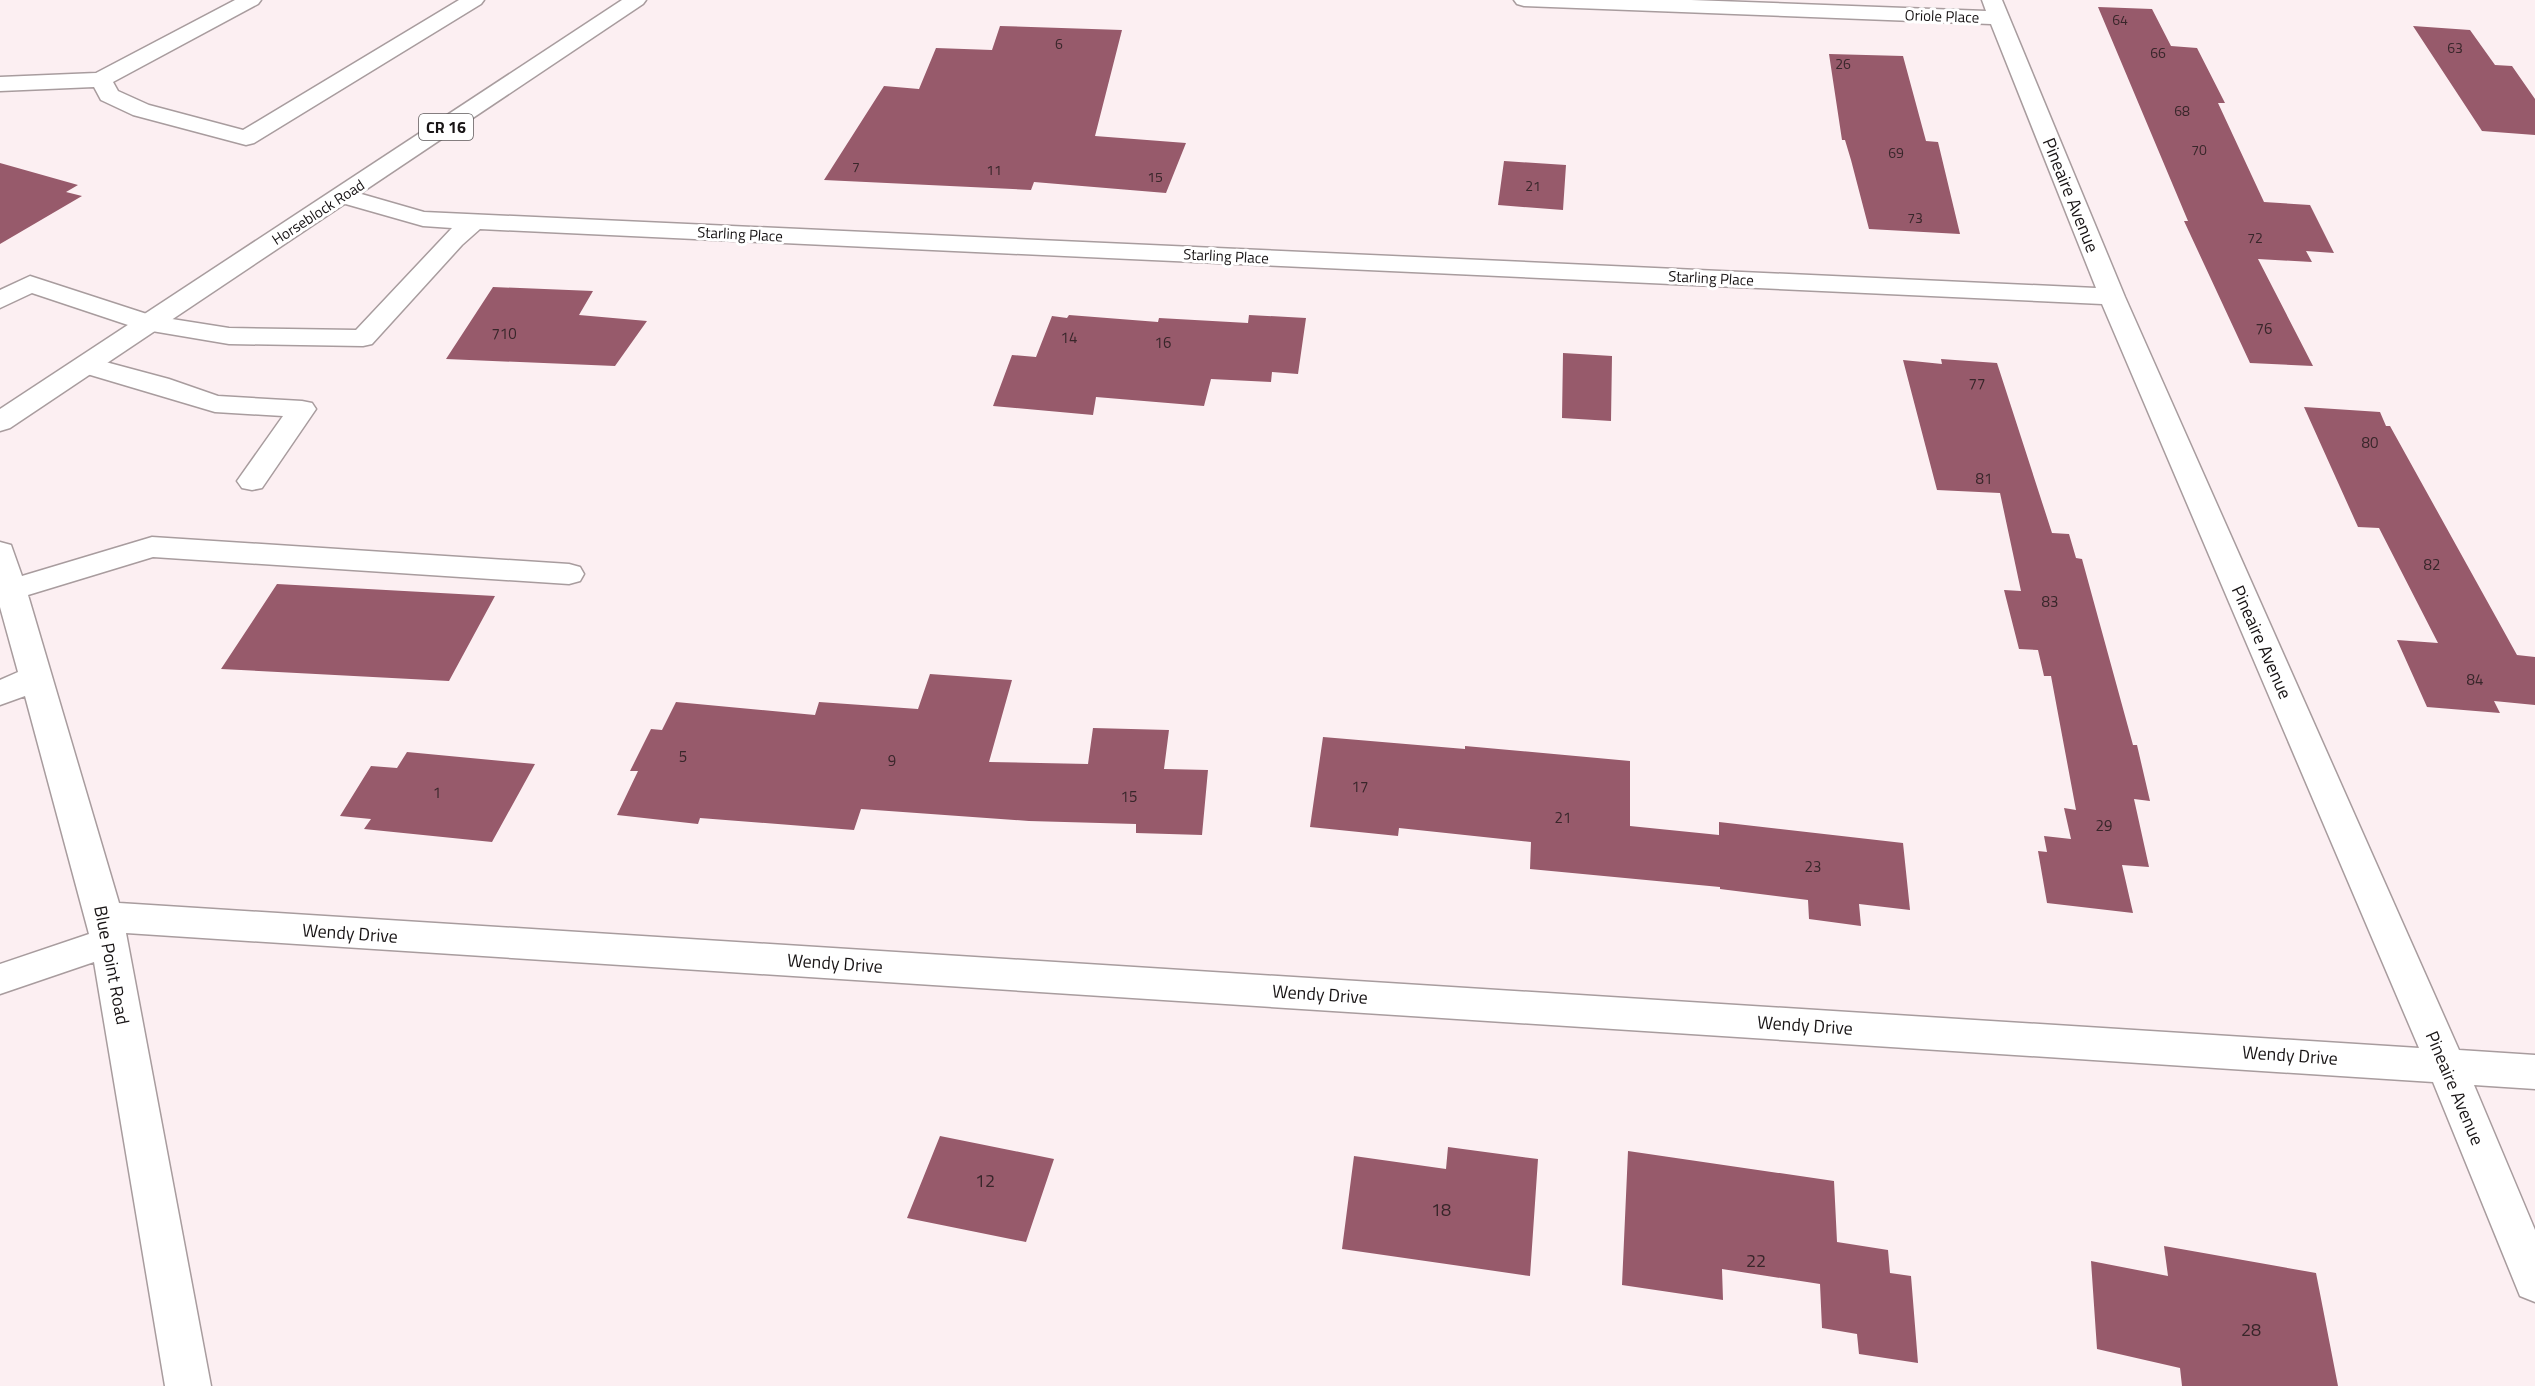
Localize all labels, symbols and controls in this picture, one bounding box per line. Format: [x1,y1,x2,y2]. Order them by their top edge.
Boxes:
street label: Oriole Place [1904,3,1980,29]
house number: 64 [2112,9,2128,30]
house number: 6 [1055,33,1063,54]
house number: 63 [2447,37,2463,58]
house number: 66 [2150,42,2166,63]
house number: 26 [1835,53,1851,74]
house number: 68 [2174,100,2190,121]
road number: CR 16 [419,114,473,140]
street label: Pineaire Avenue [2036,134,2106,256]
house number: 70 [2191,139,2207,160]
house number: 69 [1888,142,1904,163]
house number: 7 [852,156,860,177]
house number: 11 [986,159,1002,180]
house number: 15 [1147,166,1163,187]
street label: Horseblock Road [267,173,369,251]
house number: 21 [1525,175,1541,196]
house number: 73 [1907,207,1923,228]
street label: Starling Place [697,220,783,248]
house number: 72 [2247,227,2263,248]
street label: Starling Place [1183,242,1269,270]
street label: Starling Place [1668,264,1754,292]
house number: 76 [2256,317,2272,340]
house number: 710 [491,322,517,345]
house number: 14 [1061,326,1077,349]
house number: 16 [1155,331,1171,354]
house number: 77 [1969,372,1985,395]
house number: 80 [2362,431,2378,454]
house number: 81 [1976,467,1992,490]
house number: 82 [2424,553,2440,576]
street label: Pineaire Avenue [2225,581,2299,703]
house number: 83 [2042,590,2058,613]
house number: 84 [2467,668,2483,691]
house number: 5 [679,745,687,768]
house number: 9 [888,749,896,772]
house number: 17 [1352,775,1368,798]
house number: 1 [433,781,441,804]
house number: 15 [1121,785,1137,808]
house number: 21 [1555,806,1571,829]
house number: 29 [2096,814,2112,837]
house number: 23 [1805,855,1821,878]
street label: Blue Point Road [87,903,137,1027]
street label: Wendy Drive [301,916,399,950]
street label: Wendy Drive [786,946,884,980]
street label: Wendy Drive [1271,977,1369,1011]
street label: Wendy Drive [1756,1008,1854,1042]
street label: Pineaire Avenue [2419,1027,2491,1149]
street label: Wendy Drive [2241,1038,2339,1072]
house number: 12 [975,1167,995,1194]
house number: 18 [1431,1196,1451,1223]
house number: 22 [1746,1247,1766,1274]
house number: 28 [2241,1316,2261,1343]

